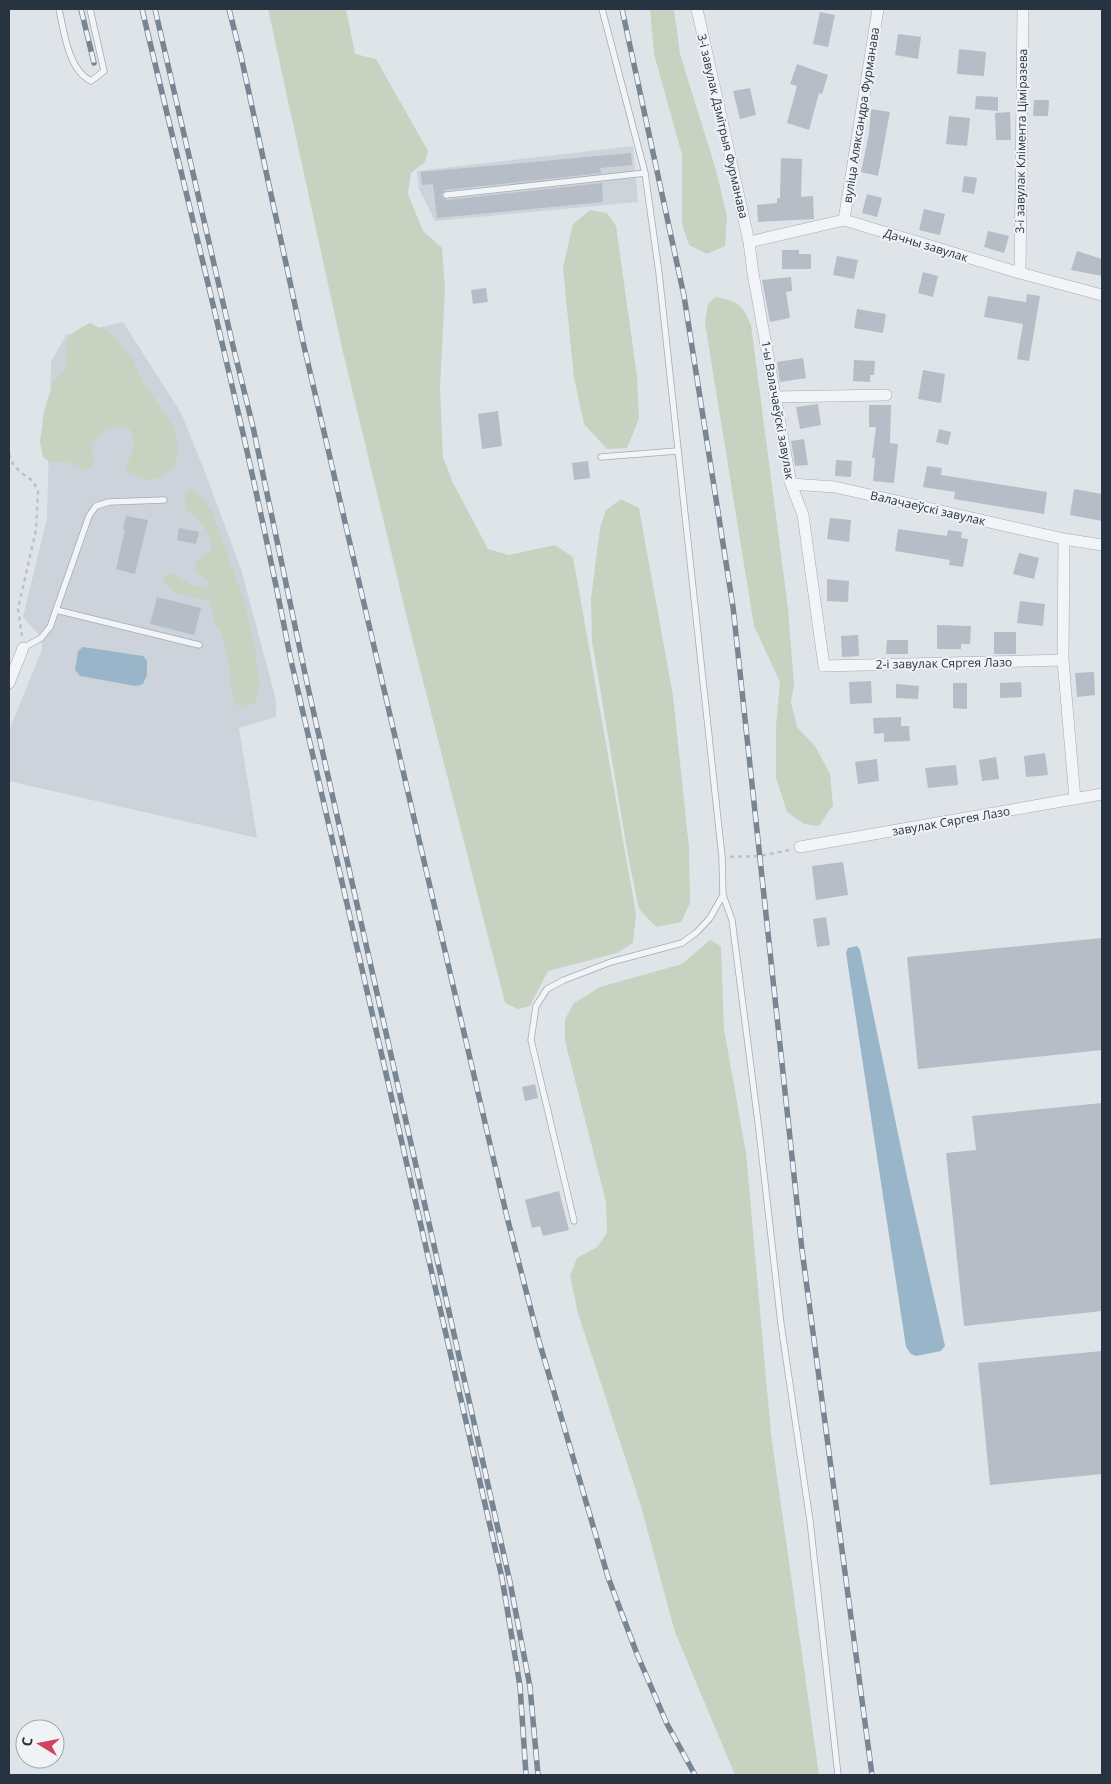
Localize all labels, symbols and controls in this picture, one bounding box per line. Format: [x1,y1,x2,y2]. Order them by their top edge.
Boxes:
street label: вуліца Аляксандра Фурманава [839,26,883,204]
street label: 3-і завулак Дзмітрыя Фурманава [693,32,753,220]
street label: 3-і завулак Клімента Ціміразева [1011,49,1031,233]
street label: Дачны завулак [882,224,971,266]
street label: 1-ы Валачаеўскі завулак [757,339,799,482]
street label: Валачаеўскі завулак [869,486,988,530]
street label: 2-і завулак Сяргея Лазо [876,653,1012,673]
street label: завулак Сяргея Лазо [891,802,1011,840]
north arrow [15,1719,65,1769]
text: С [17,1736,37,1748]

